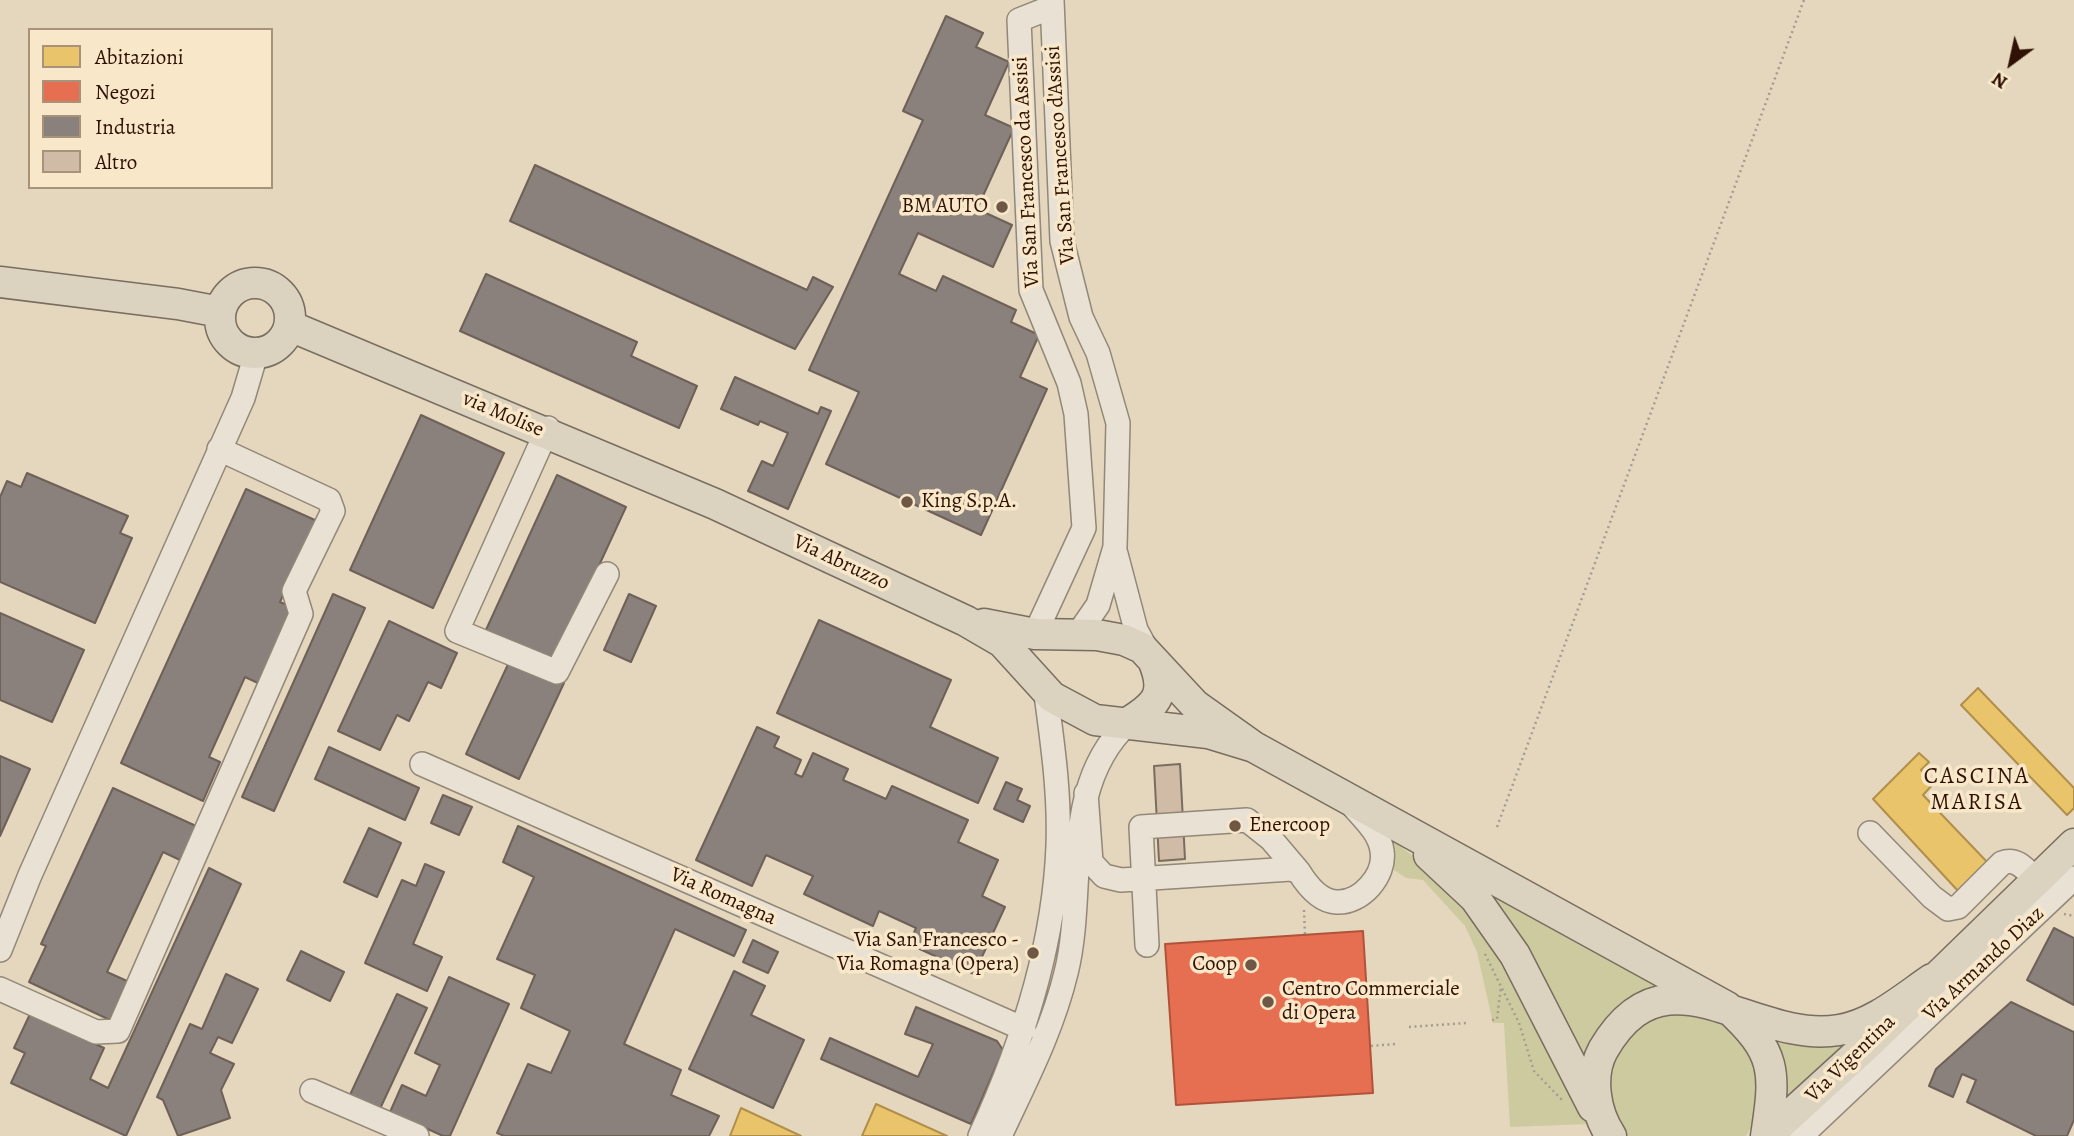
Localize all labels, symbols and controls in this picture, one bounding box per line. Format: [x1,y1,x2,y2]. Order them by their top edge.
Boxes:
legend [28,28,273,189]
north arrow [1976,28,2046,98]
text: Abitazioni [95,43,184,71]
street label: Via San Francesco d'Assisi [1041,45,1081,265]
street label: Via San Francesco da Assisi [1008,56,1046,288]
text: N [1987,66,2012,95]
text: Negozi [95,78,155,106]
text: Industria [95,113,176,141]
text: Altro [95,148,137,176]
place label: BM AUTO [901,194,988,220]
marker: BM AUTO [994,199,1010,215]
street label: via Molise [459,387,547,443]
place label: King S.p.A. [921,489,1017,515]
marker: King S.p.A. [899,494,915,510]
street label: Via Abruzzo [789,530,893,596]
district label: CASCINA MARISA [1925,763,2029,817]
place label: Enercoop [1249,813,1330,839]
marker: Enercoop [1227,818,1243,834]
street label: Via Romagna [666,862,780,932]
street label: Via Armando Diaz [1918,901,2050,1027]
place label: Via San Francesco - Via Romagna (Opera) [837,928,1019,978]
marker: Via San Francesco - Via Romagna (Opera) [1025,945,1041,961]
place label: Coop [1192,952,1237,978]
marker: Coop [1243,957,1259,973]
place label: Centro Commerciale di Opera [1282,977,1460,1027]
marker: Centro Commerciale di Opera [1260,994,1276,1010]
street label: Via Vigentina [1801,1010,1901,1108]

